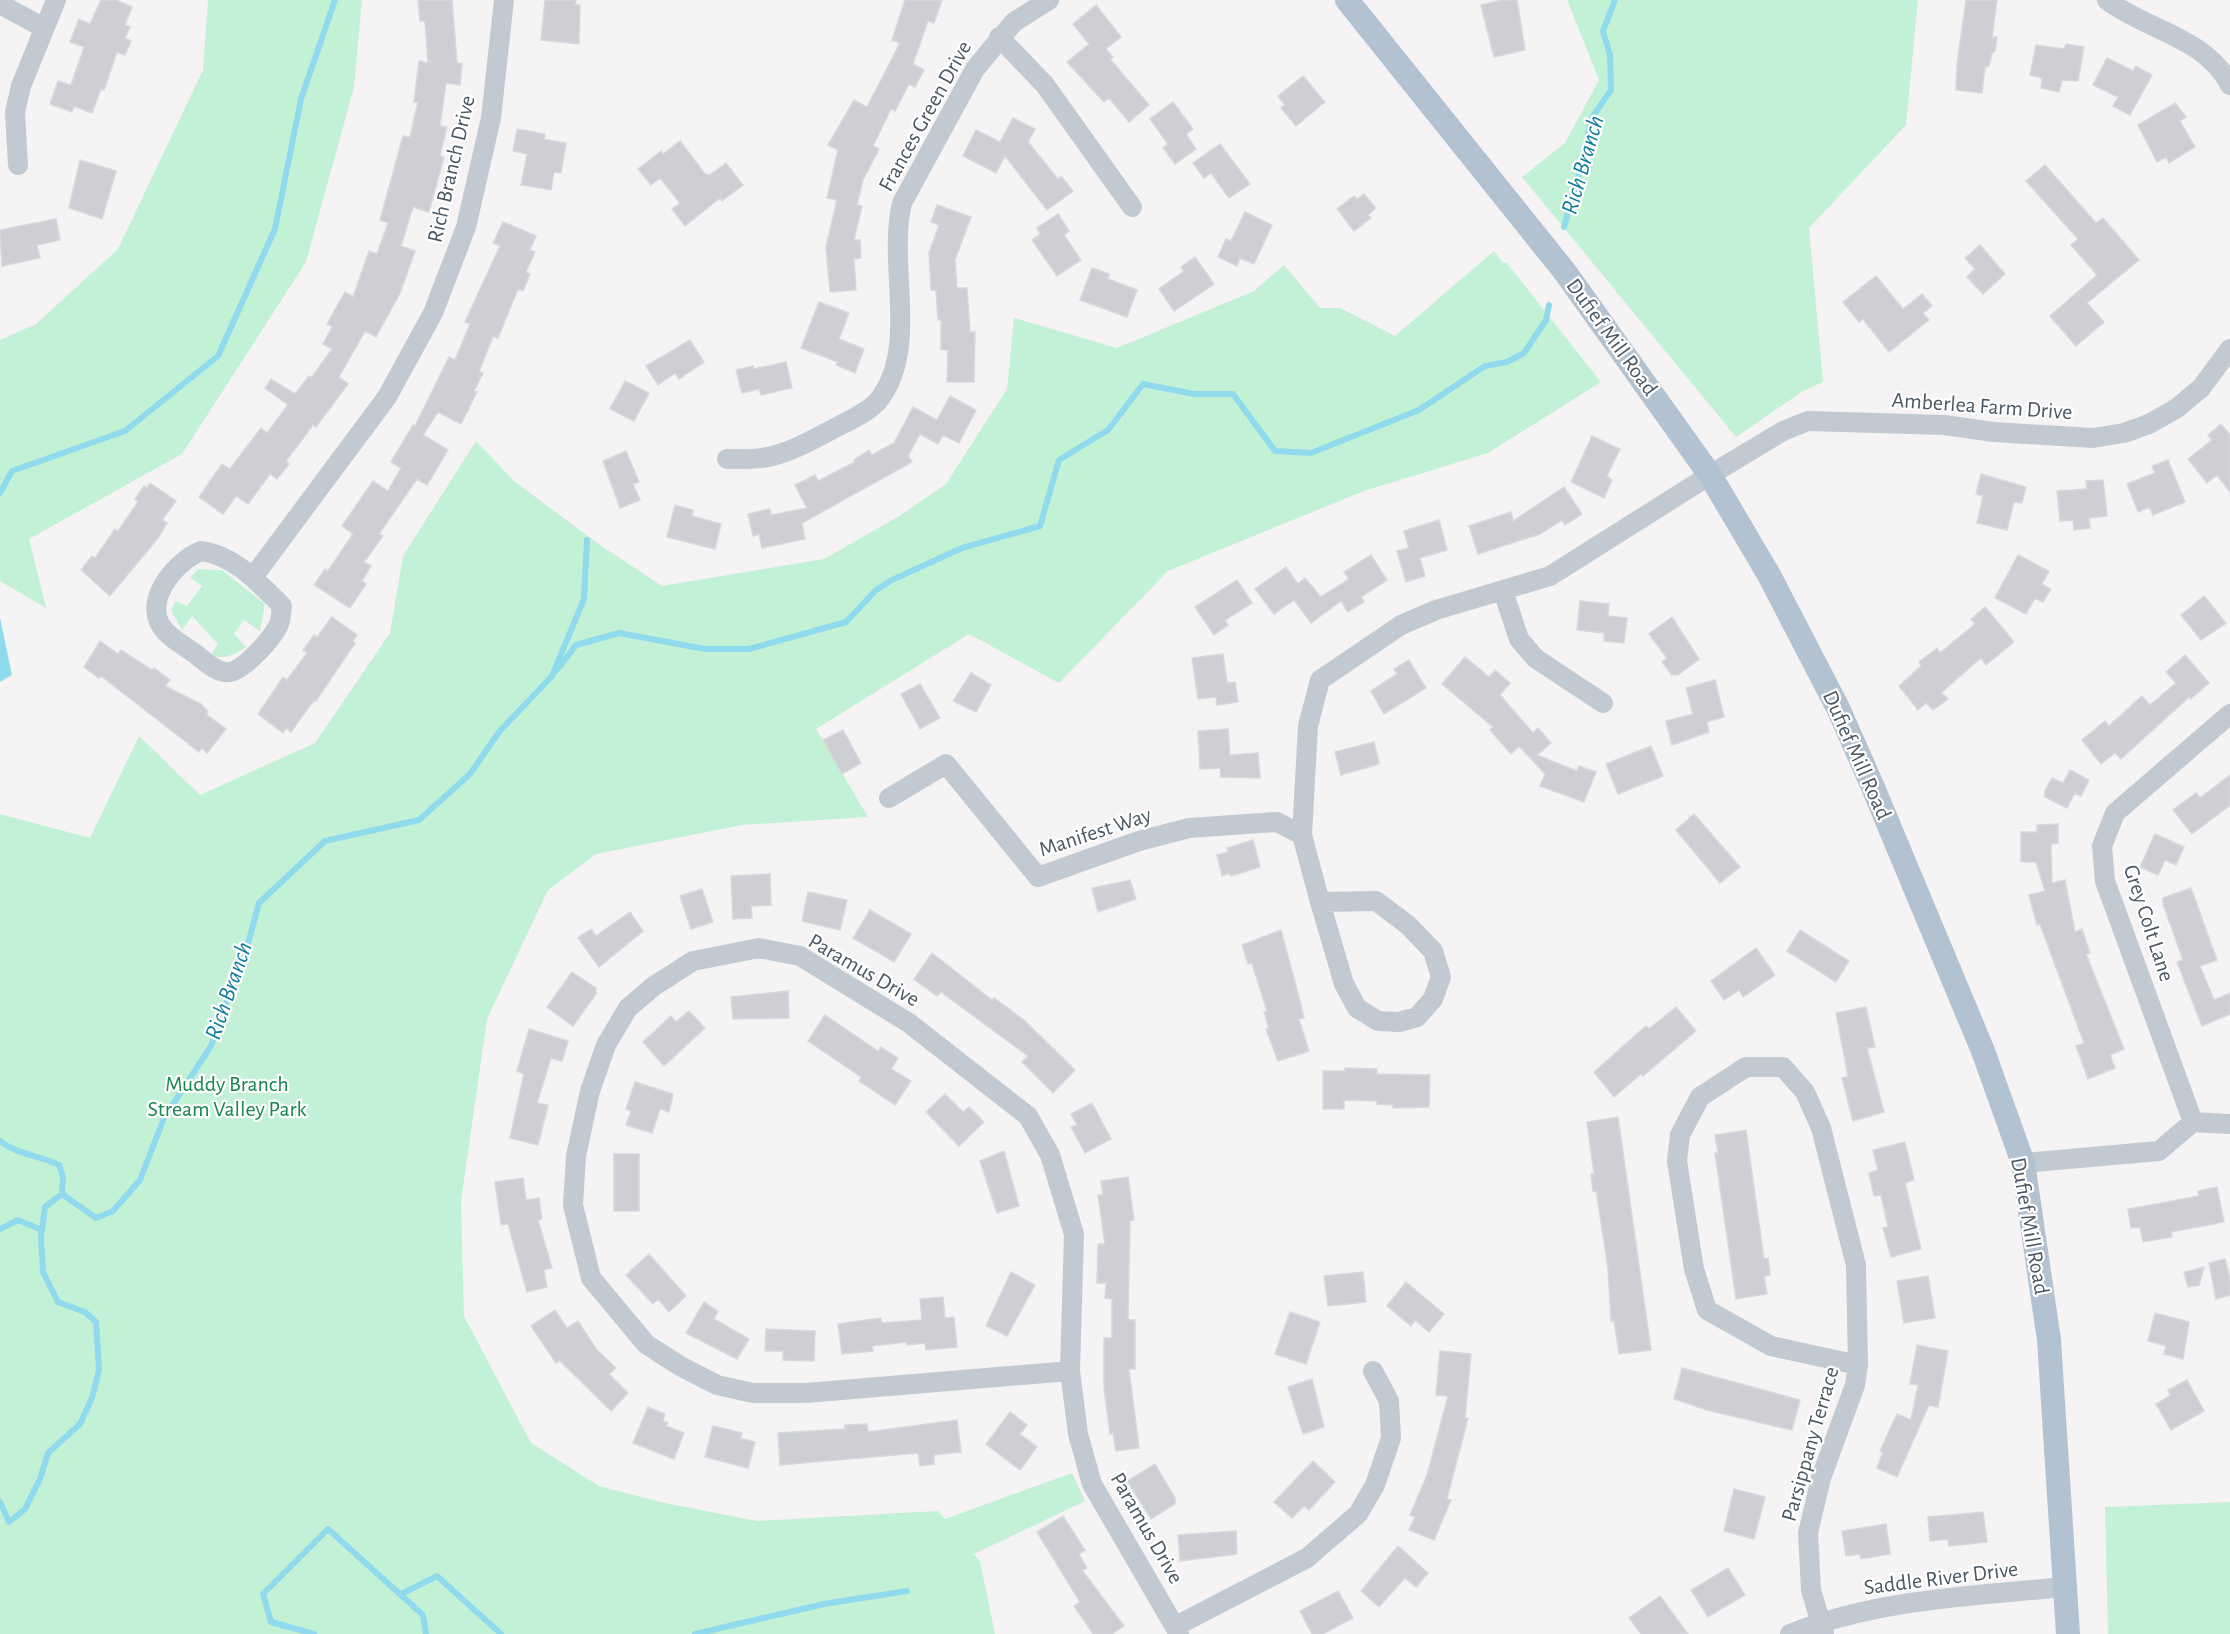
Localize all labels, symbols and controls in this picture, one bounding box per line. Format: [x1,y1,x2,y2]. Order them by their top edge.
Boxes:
street label: Frances Green Drive [875,37,975,195]
street label: Rich Branch Drive [423,93,479,245]
water label: Rich Branch [1557,113,1609,217]
street label: Dufief Mill Road [1562,274,1662,400]
street label: Amberlea Farm Drive [1891,389,2073,423]
street label: Dufief Mill Road [1819,687,1895,823]
street label: Manifest Way [1036,803,1154,860]
street label: Grey Colt Lane [2120,862,2178,984]
street label: Paramus Drive [805,929,923,1011]
water label: Rich Branch [201,939,257,1043]
park label: Muddy Branch Stream Valley Park [147,1073,307,1120]
street label: Dufief Mill Road [2007,1156,2053,1296]
street label: Parsippany Terrace [1777,1364,1843,1524]
street label: Paramus Drive [1106,1469,1188,1587]
street label: Saddle River Drive [1863,1558,2019,1598]

